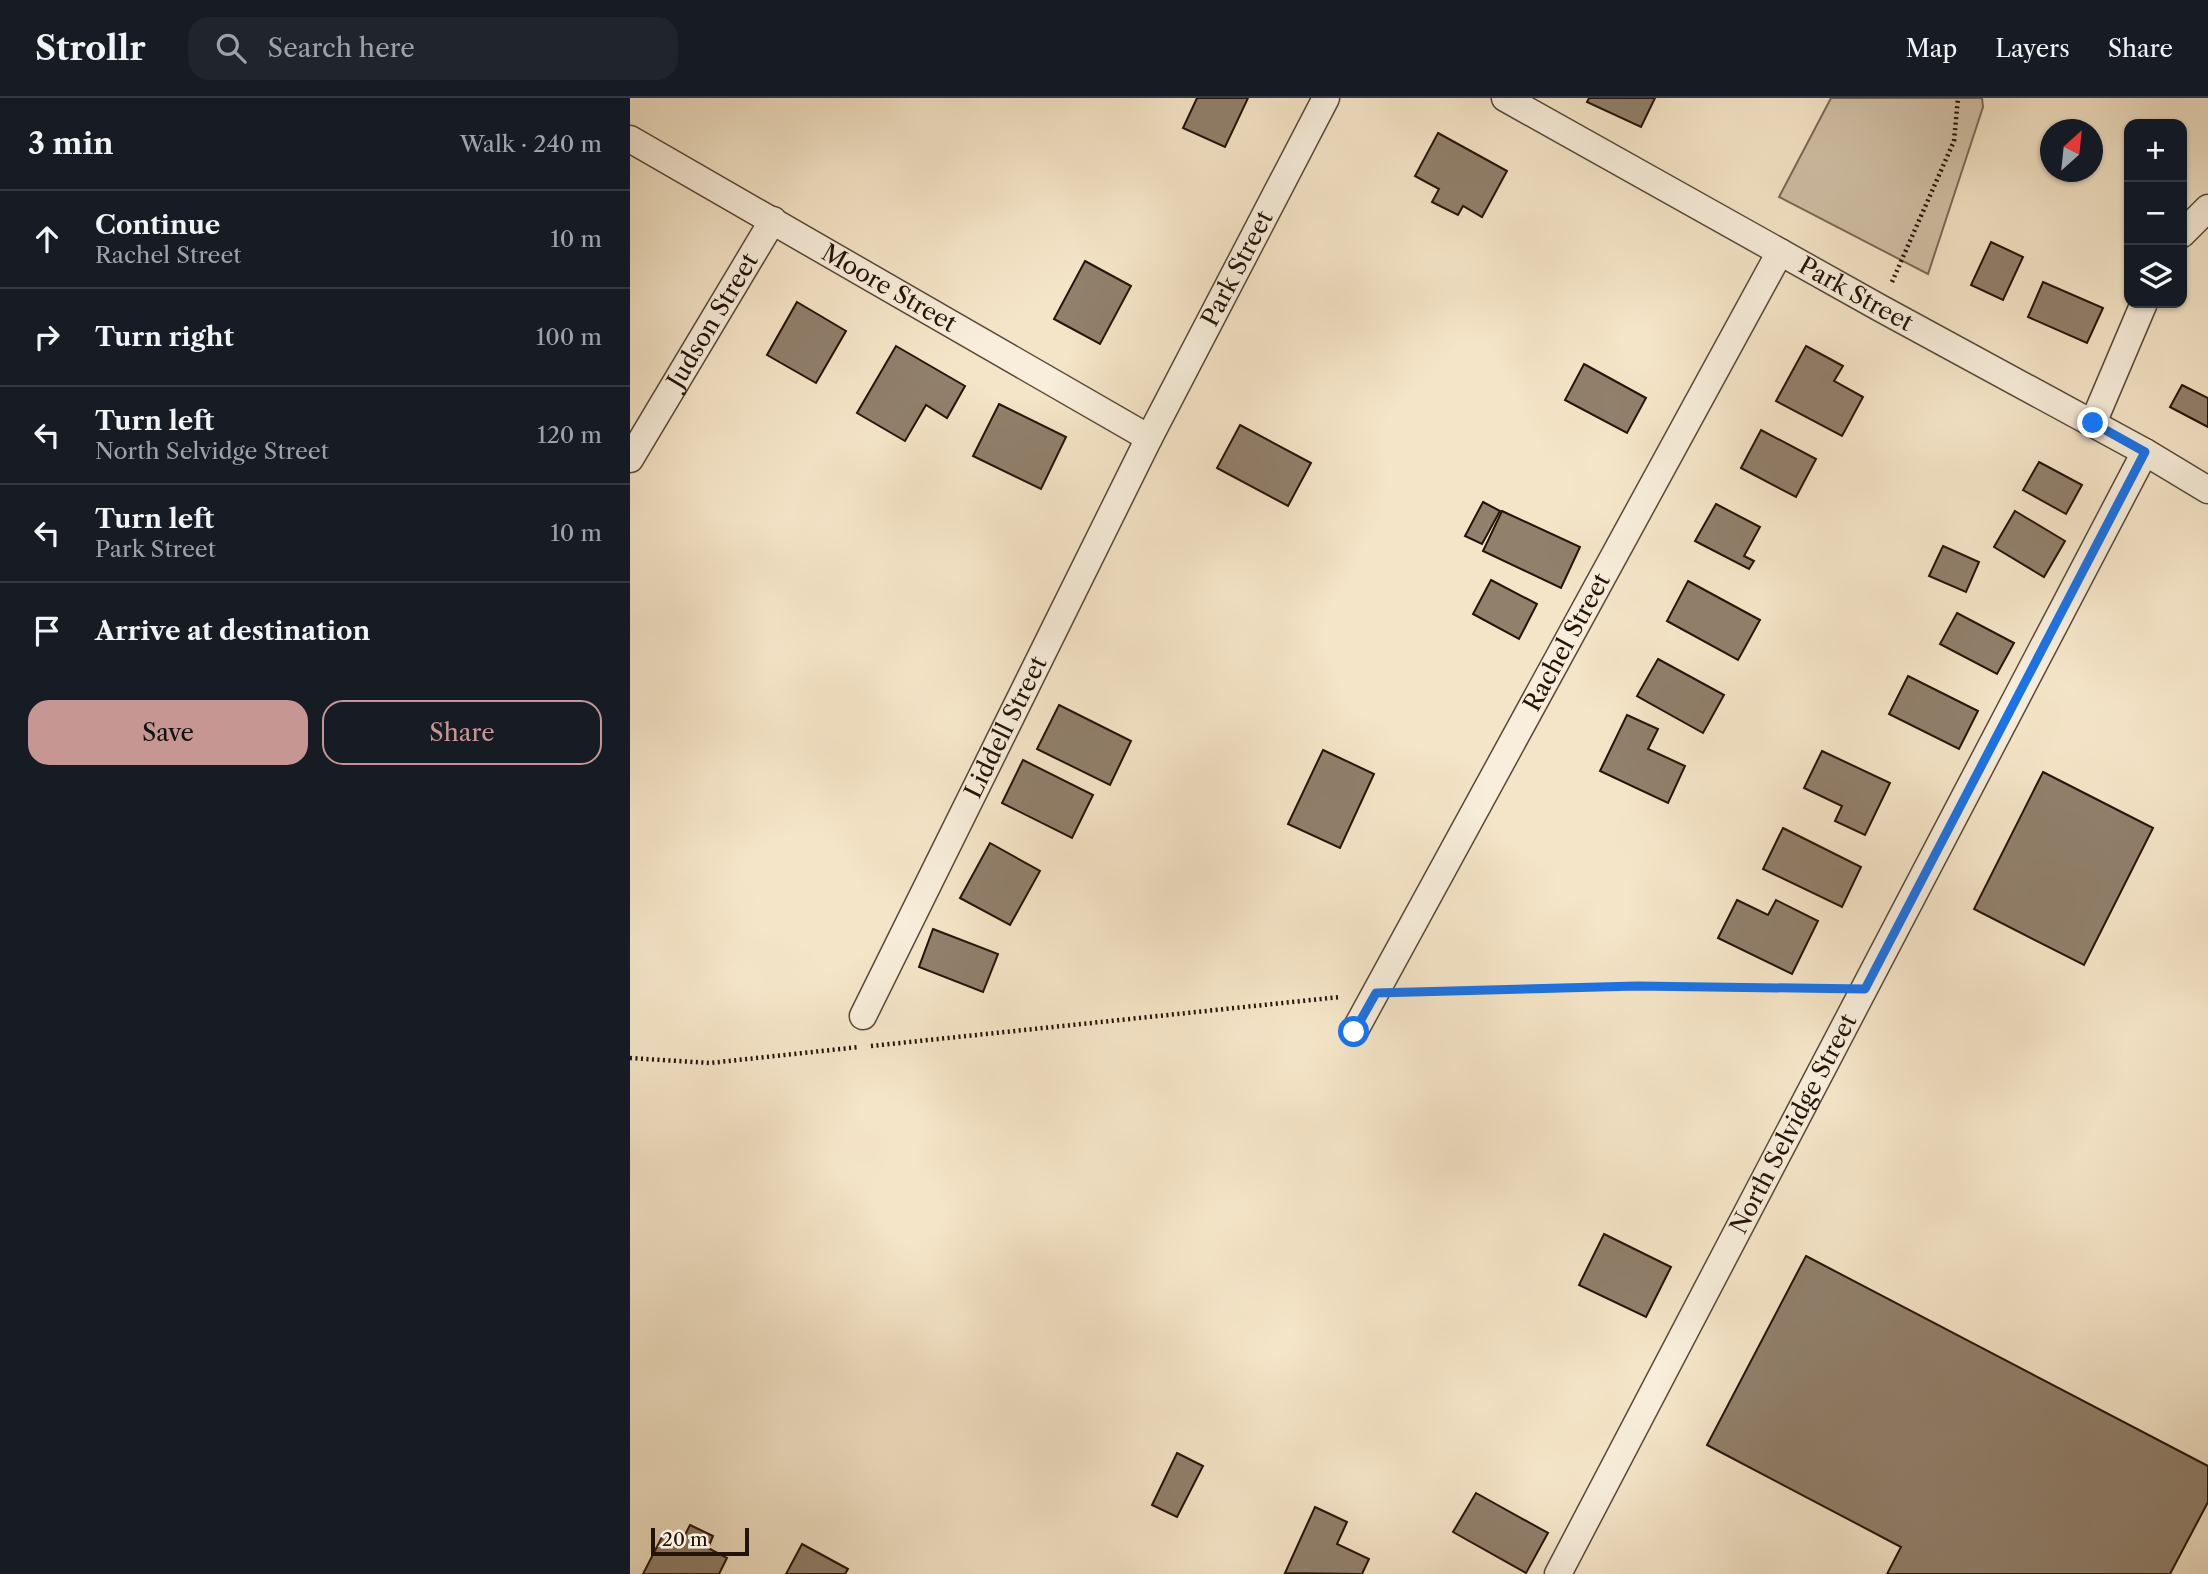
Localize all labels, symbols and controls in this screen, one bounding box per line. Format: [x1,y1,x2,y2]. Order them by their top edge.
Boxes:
search box [188,17,678,80]
text: Strollr [35,28,146,69]
icon: search [212,29,250,67]
text: Search here [268,32,415,64]
text: Map [1906,34,1957,63]
text: Layers [1995,34,2070,63]
text: Share [2108,34,2173,63]
north arrow [2040,119,2103,182]
map controls [2124,119,2187,308]
button: + [2124,119,2187,182]
text: 3 min [28,125,114,162]
text: Walk · 240 m [460,130,602,158]
button: − [2124,182,2187,245]
street label: Park Street [1195,205,1279,331]
text: Continue [95,209,220,241]
icon: ahead [28,220,66,258]
text: 10 m [550,225,602,253]
street label: Moore Street [817,238,962,338]
text: Rachel Street [95,241,241,269]
button: layers [2124,245,2187,308]
street label: Judson Street [659,247,764,397]
street label: Park Street [1794,251,1919,337]
icon: right [28,318,66,356]
text: Turn right [95,321,234,353]
text: 100 m [536,323,602,351]
text: Turn left [95,405,214,437]
route end [2077,407,2108,438]
icon: left [28,416,66,454]
text: 120 m [537,421,602,449]
text: North Selvidge Street [95,437,329,465]
text: Turn left [95,503,214,535]
icon: left [28,514,66,552]
text: 10 m [550,519,602,547]
text: Park Street [95,535,216,563]
street label: Rachel Street [1517,568,1616,716]
icon: arrive [28,612,66,650]
text: Arrive at destination [95,615,370,647]
street label: Liddell Street [958,651,1053,803]
button: Save [28,700,308,765]
button: Share [322,700,602,765]
street label: North Selvidge Street [1724,1008,1863,1239]
route start [1338,1016,1369,1047]
scale bar [651,1525,749,1557]
text: 20 m [662,1528,708,1551]

